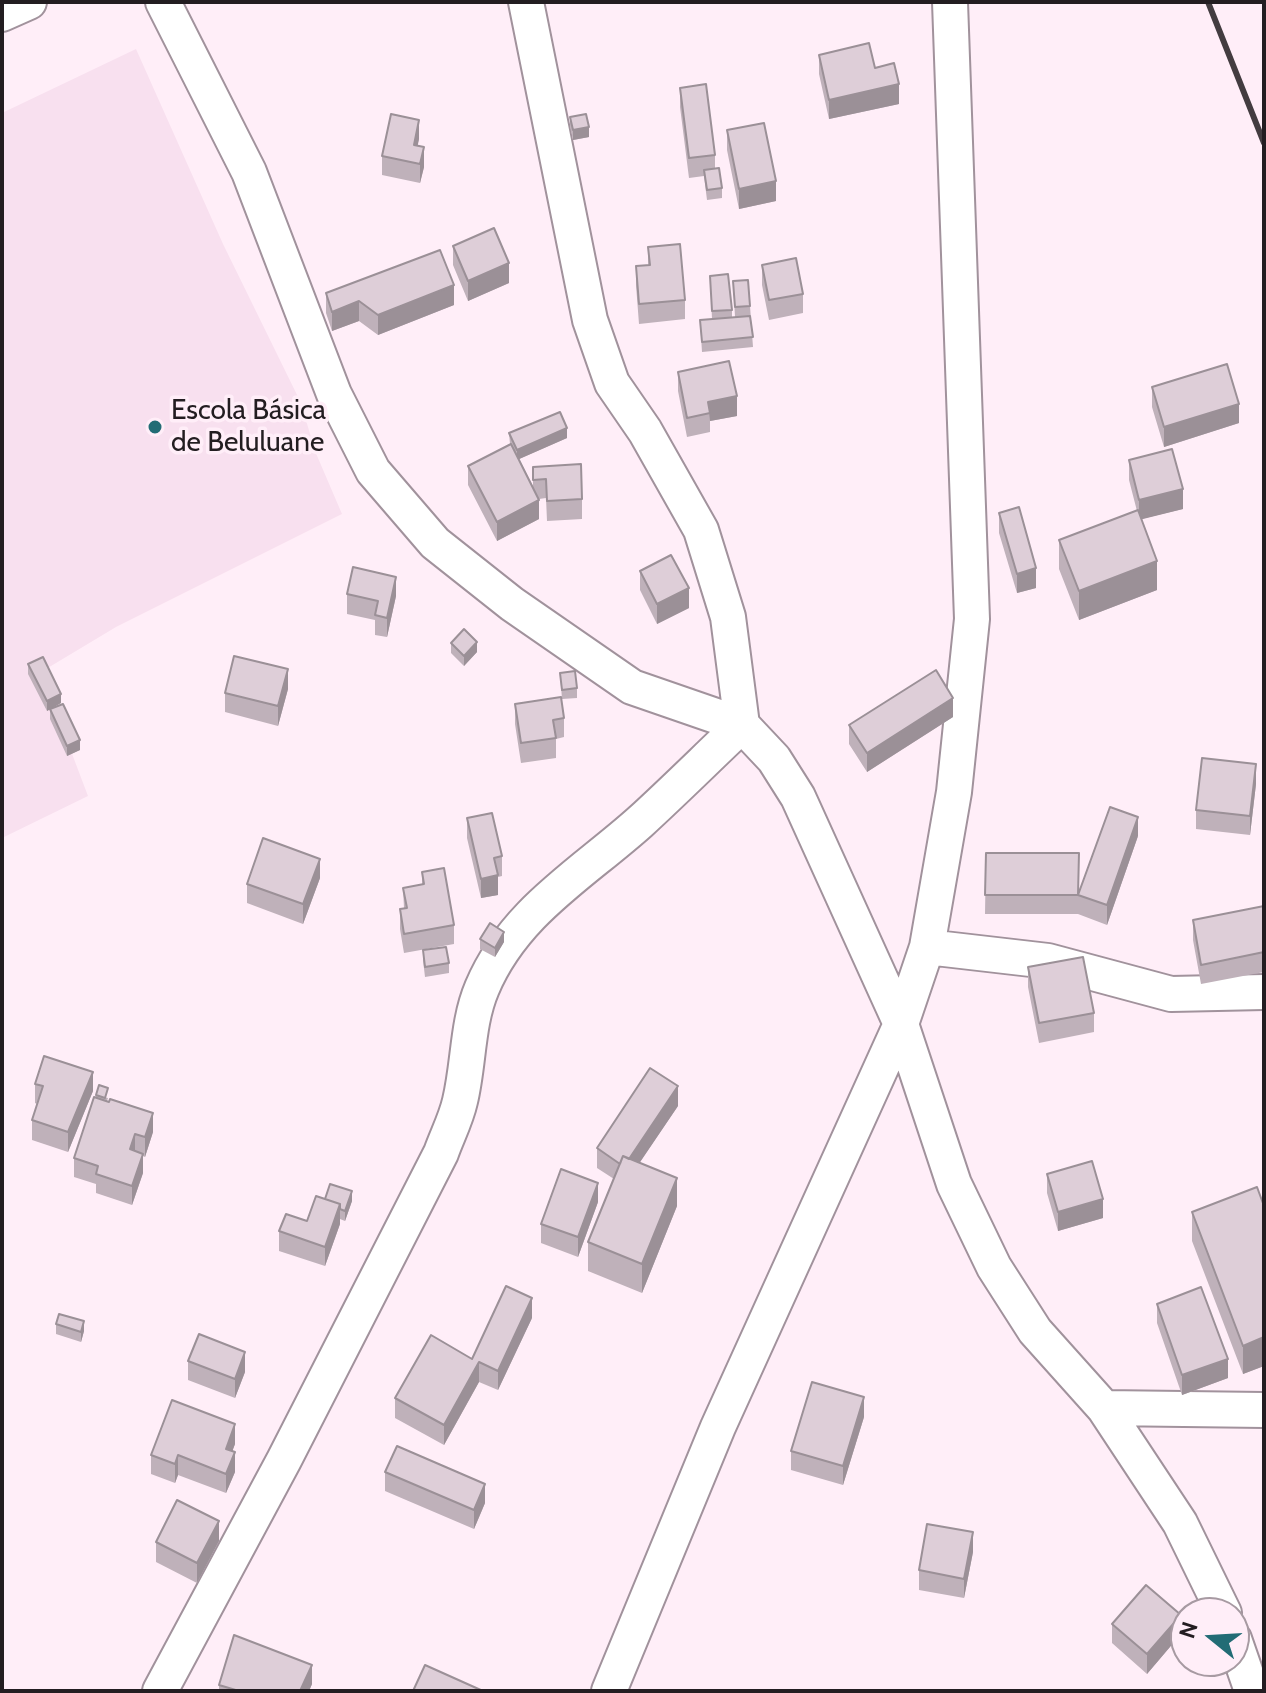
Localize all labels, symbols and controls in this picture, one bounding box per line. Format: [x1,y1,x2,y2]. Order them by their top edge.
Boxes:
place label: Escola Básica de Beluluane [171,394,326,460]
marker: Escola Básica de Beluluane [146,418,164,436]
north arrow [1170,1597,1250,1677]
text: N [1173,1618,1204,1642]

